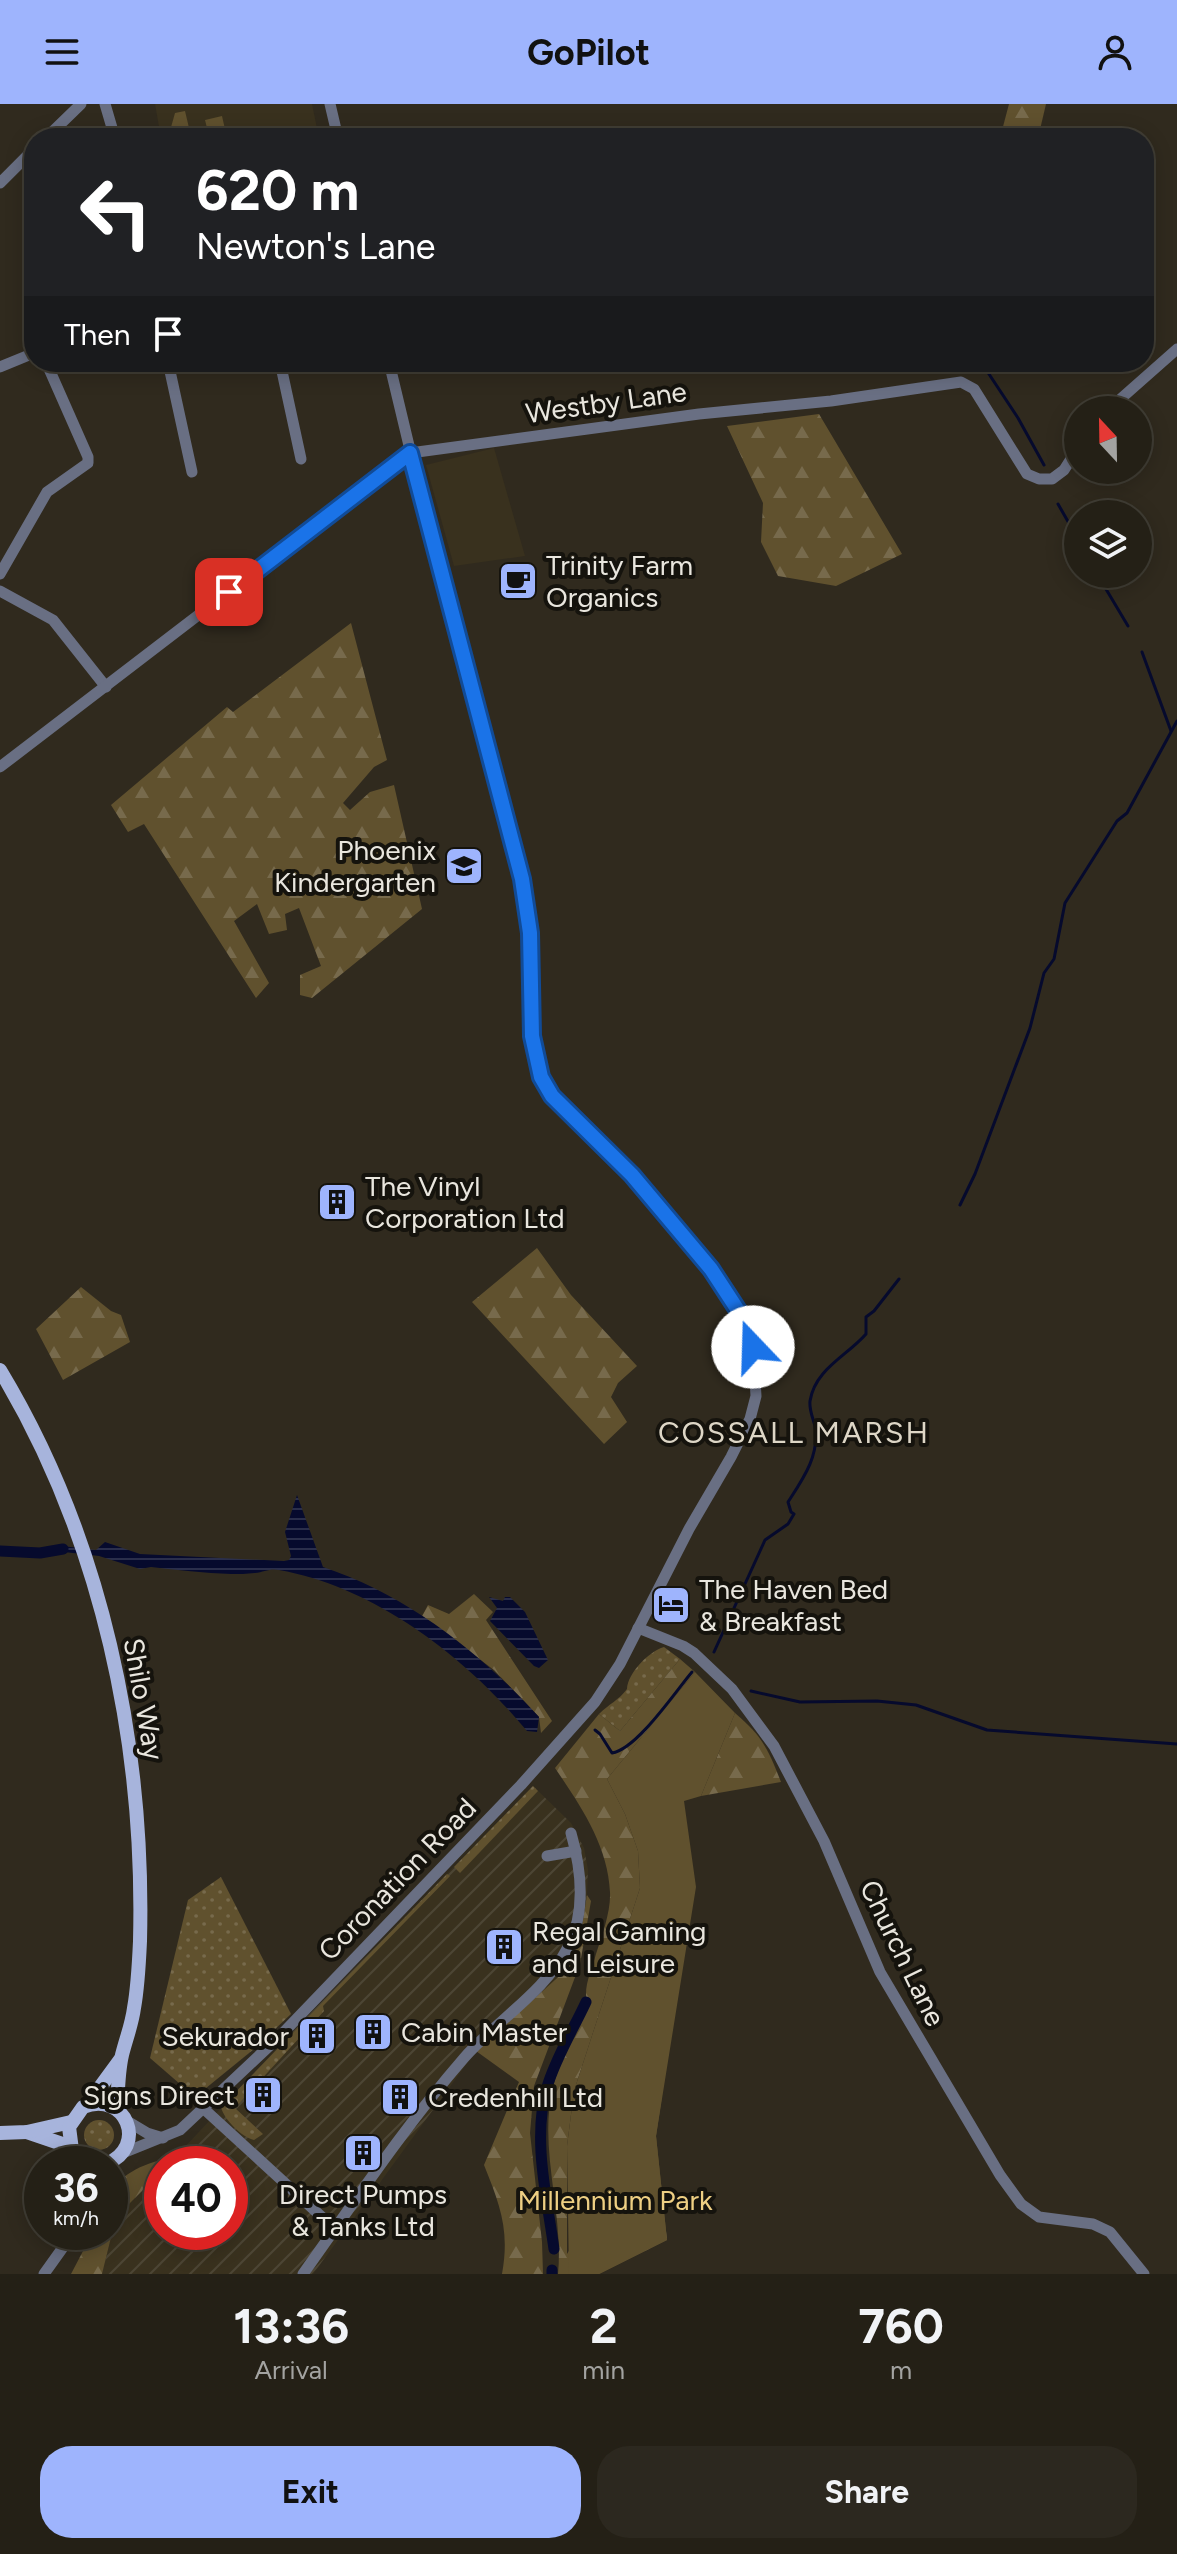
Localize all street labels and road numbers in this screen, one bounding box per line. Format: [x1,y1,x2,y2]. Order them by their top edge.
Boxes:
street label: Westby Lane [523,374,689,430]
street label: Shilo Way [117,1635,171,1763]
street label: Coronation Road [311,1791,483,1967]
street label: Church Lane [853,1874,953,2032]

